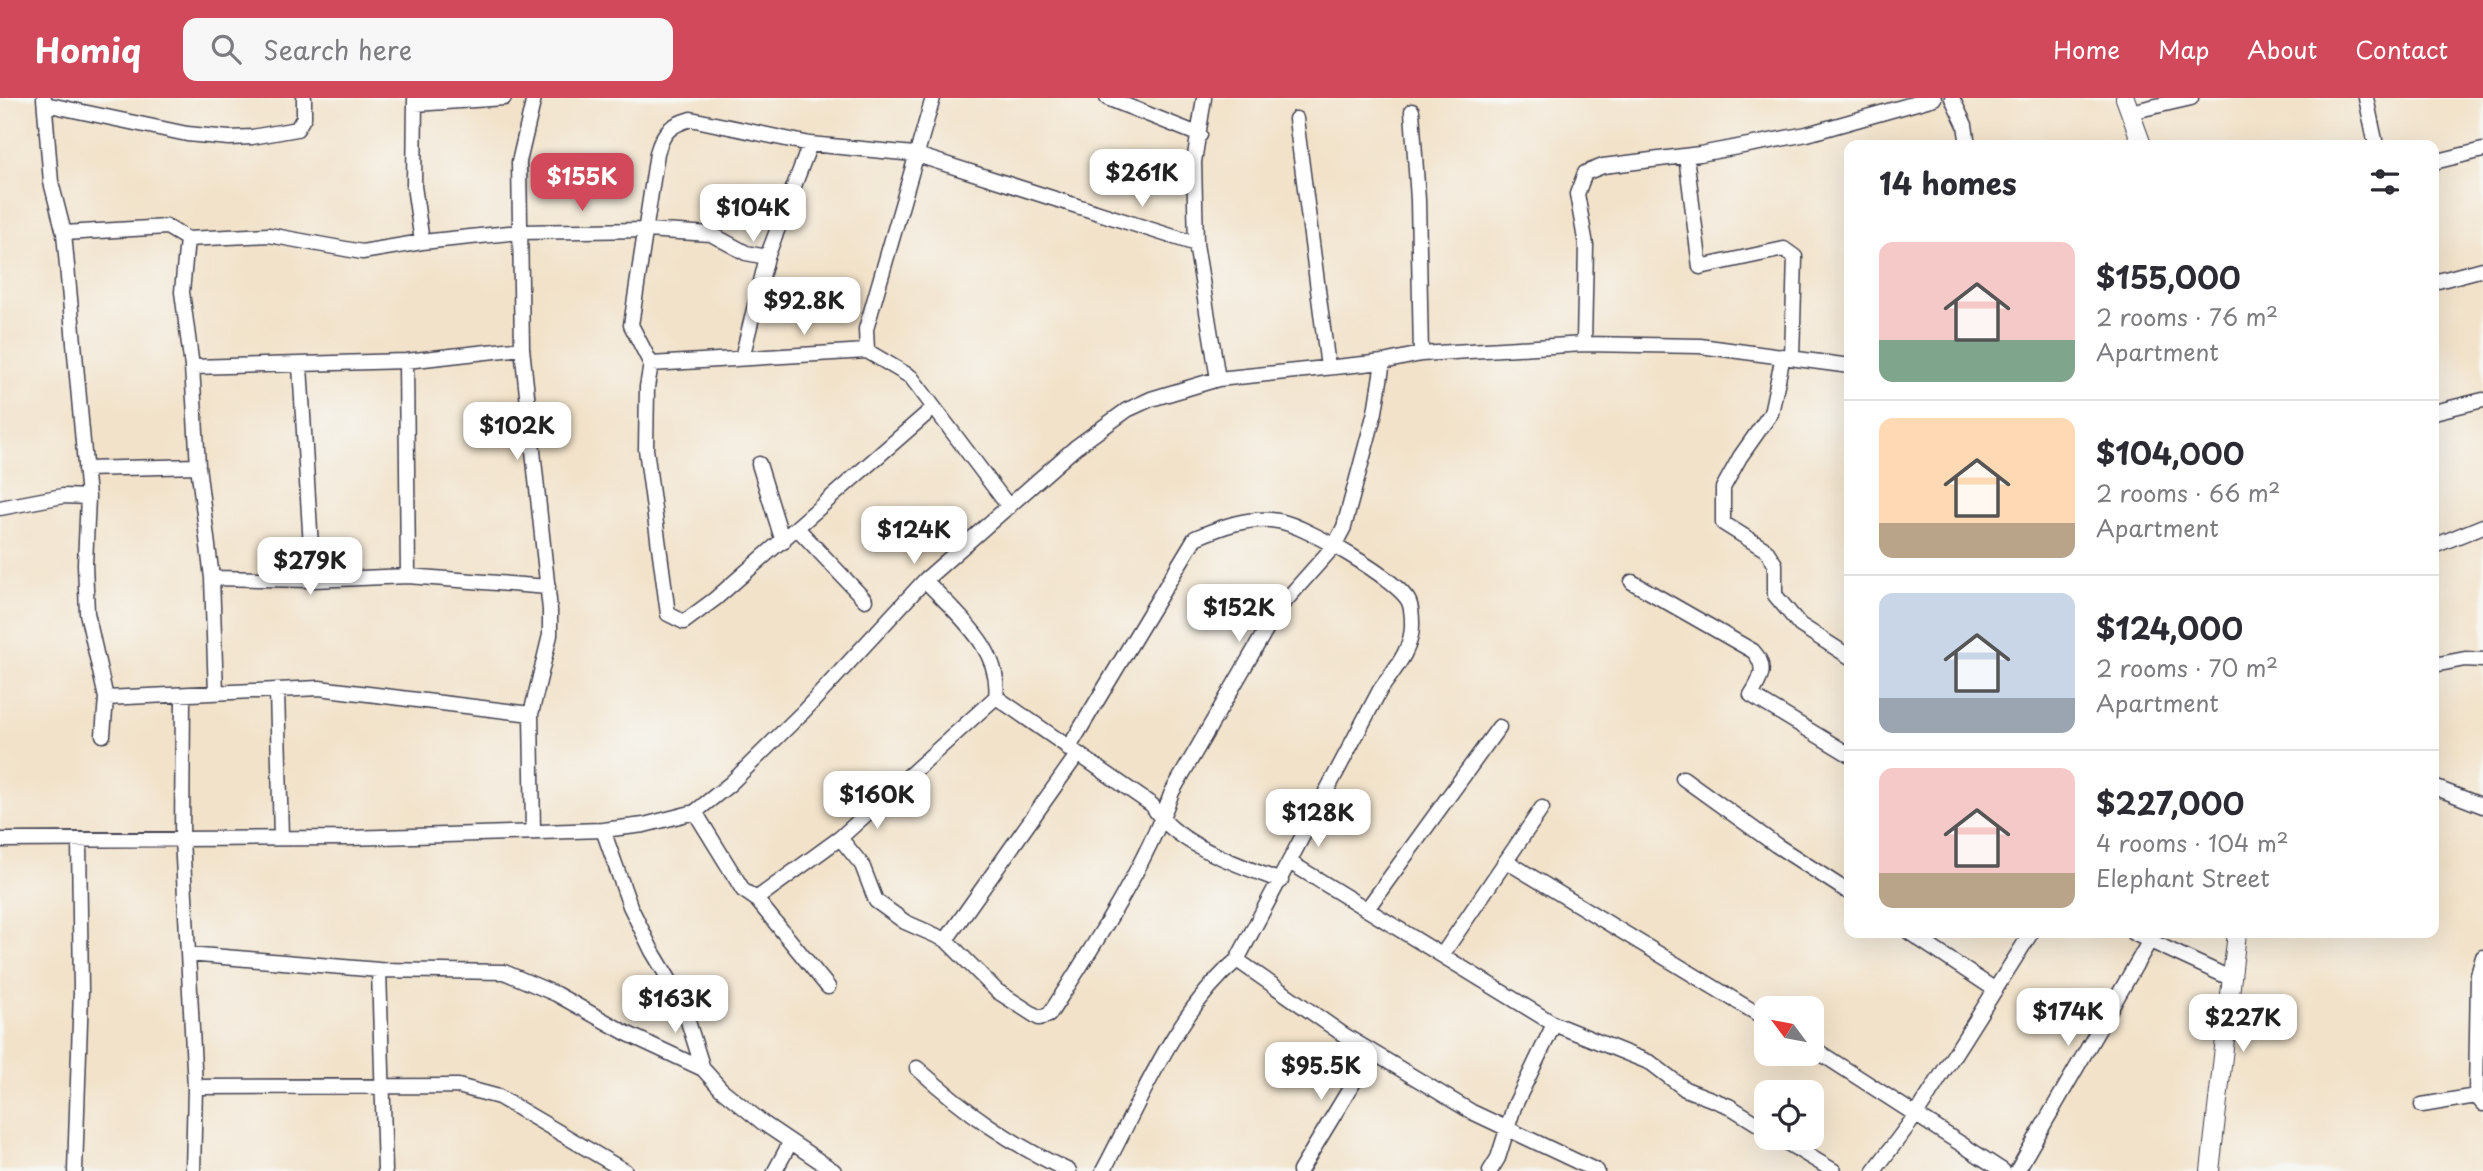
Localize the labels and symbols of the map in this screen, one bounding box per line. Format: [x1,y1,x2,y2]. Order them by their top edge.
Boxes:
pin: $261K [1093,150,1191,209]
pin: $155K [533,153,631,213]
pin: $104K [704,184,802,244]
pin: $92.8K [747,278,861,337]
pin: $102K [468,402,566,462]
pin: $124K [865,506,963,566]
pin: $279K [261,538,359,597]
pin: $152K [1190,584,1288,644]
pin: $160K [828,772,926,831]
pin: $128K [1269,790,1367,849]
pin: $163K [626,976,724,1035]
pin: $174K [2019,988,2117,1048]
pin: $227K [2194,995,2292,1054]
north arrow [1754,996,1824,1066]
pin: $95.5K [1264,1042,1378,1102]

